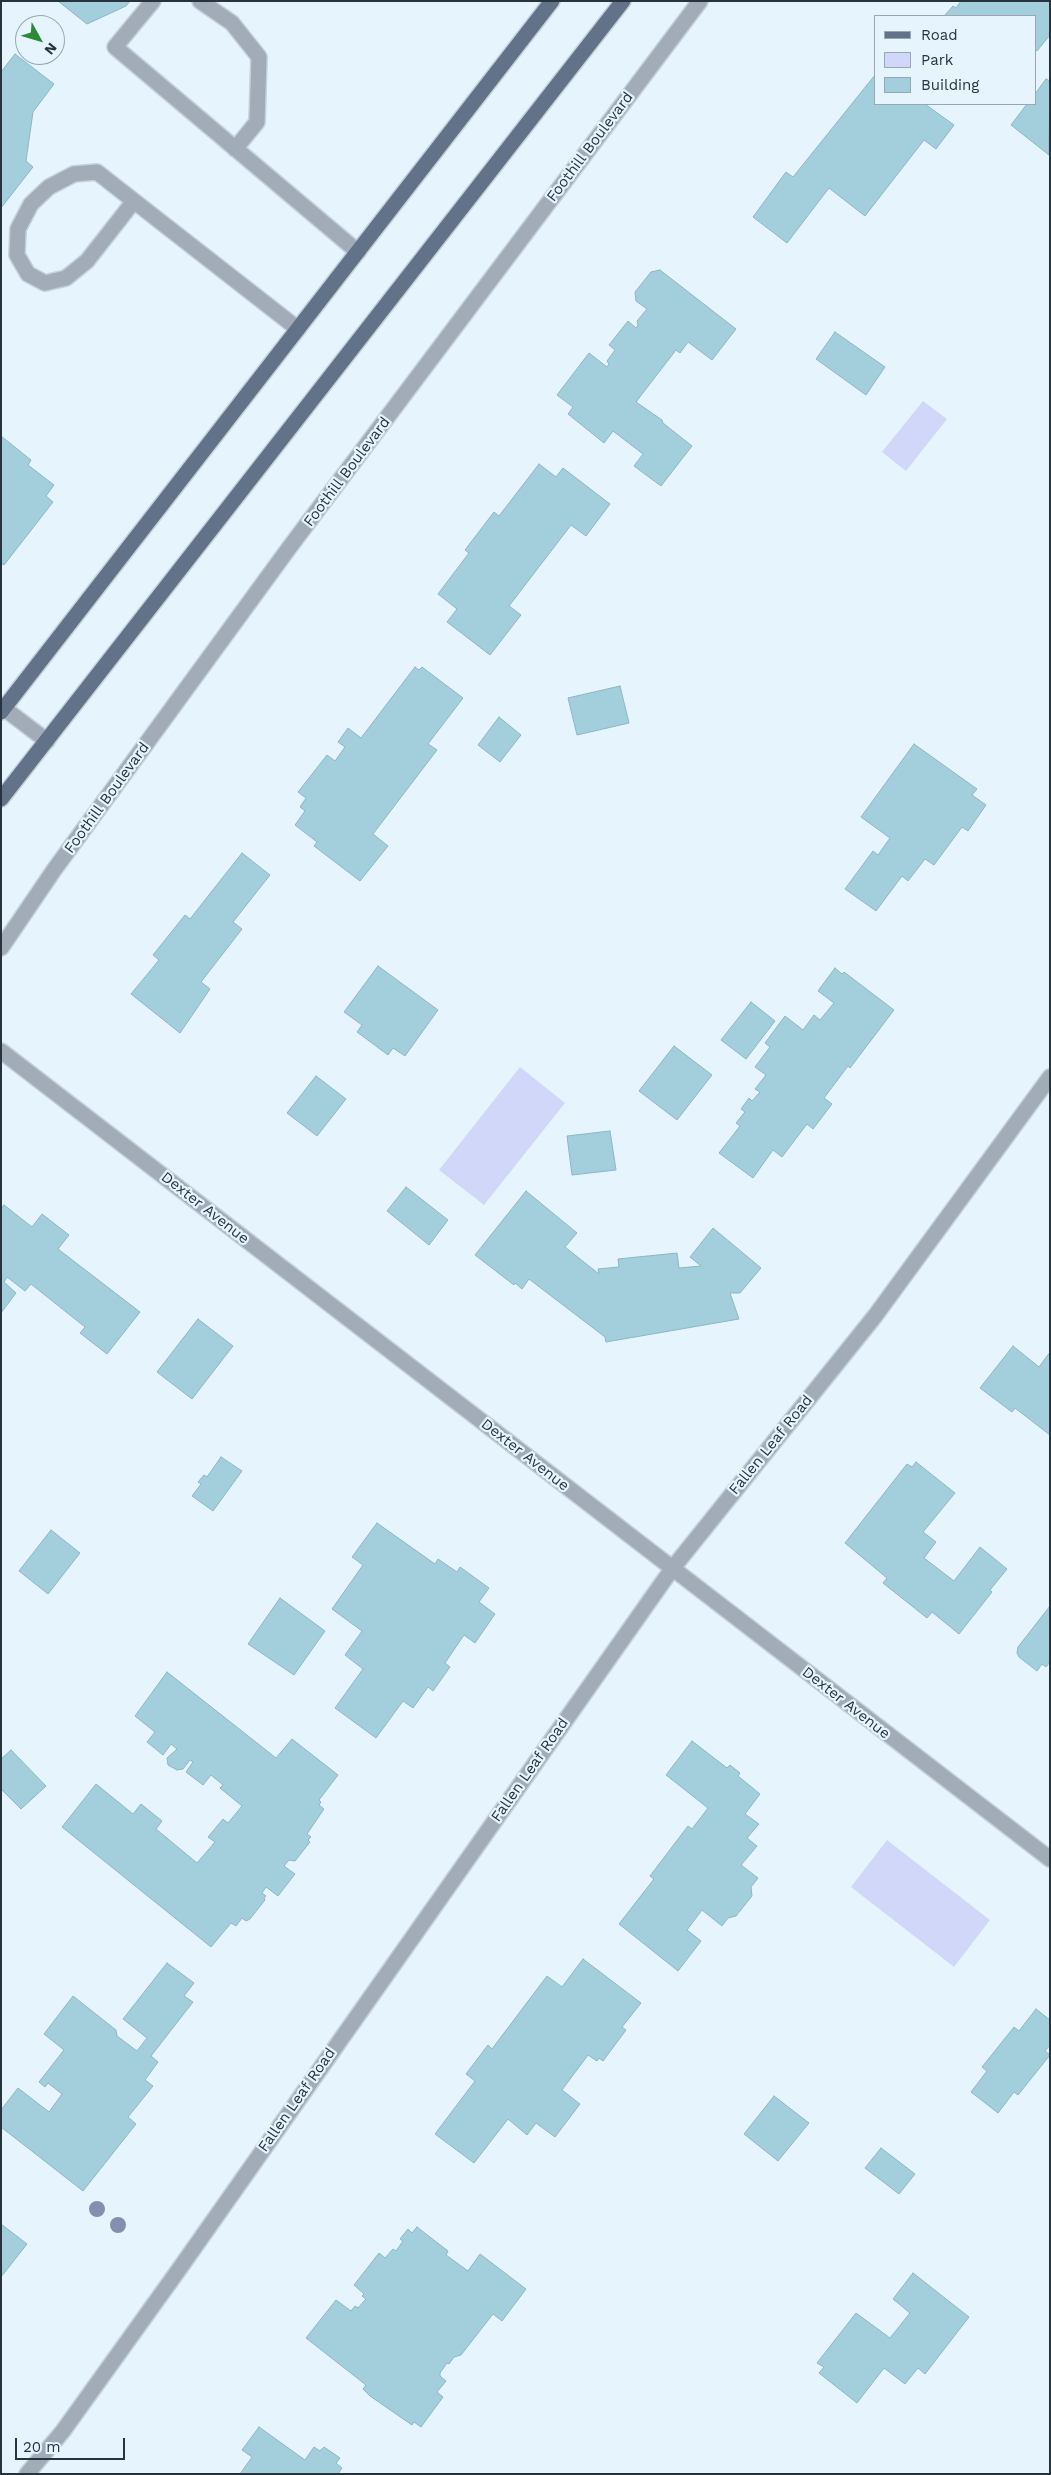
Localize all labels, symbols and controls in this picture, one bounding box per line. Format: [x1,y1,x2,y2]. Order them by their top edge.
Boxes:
north arrow [15,15,65,65]
legend [874,15,1036,105]
text: Road [921,26,958,44]
text: N [41,40,60,58]
text: Park [921,51,953,69]
text: Building [921,76,979,94]
street label: Foothill Boulevard [543,89,637,205]
street label: Foothill Boulevard [300,414,394,530]
street label: Foothill Boulevard [61,739,153,857]
street label: Dexter Avenue [158,1168,252,1248]
street label: Fallen Leaf Road [725,1392,817,1498]
street label: Dexter Avenue [478,1415,572,1495]
street label: Dexter Avenue [799,1663,893,1743]
street label: Fallen Leaf Road [487,1715,573,1825]
street label: Fallen Leaf Road [254,2045,340,2155]
scale bar [18,2428,128,2460]
text: 20 m [23,2438,61,2456]

